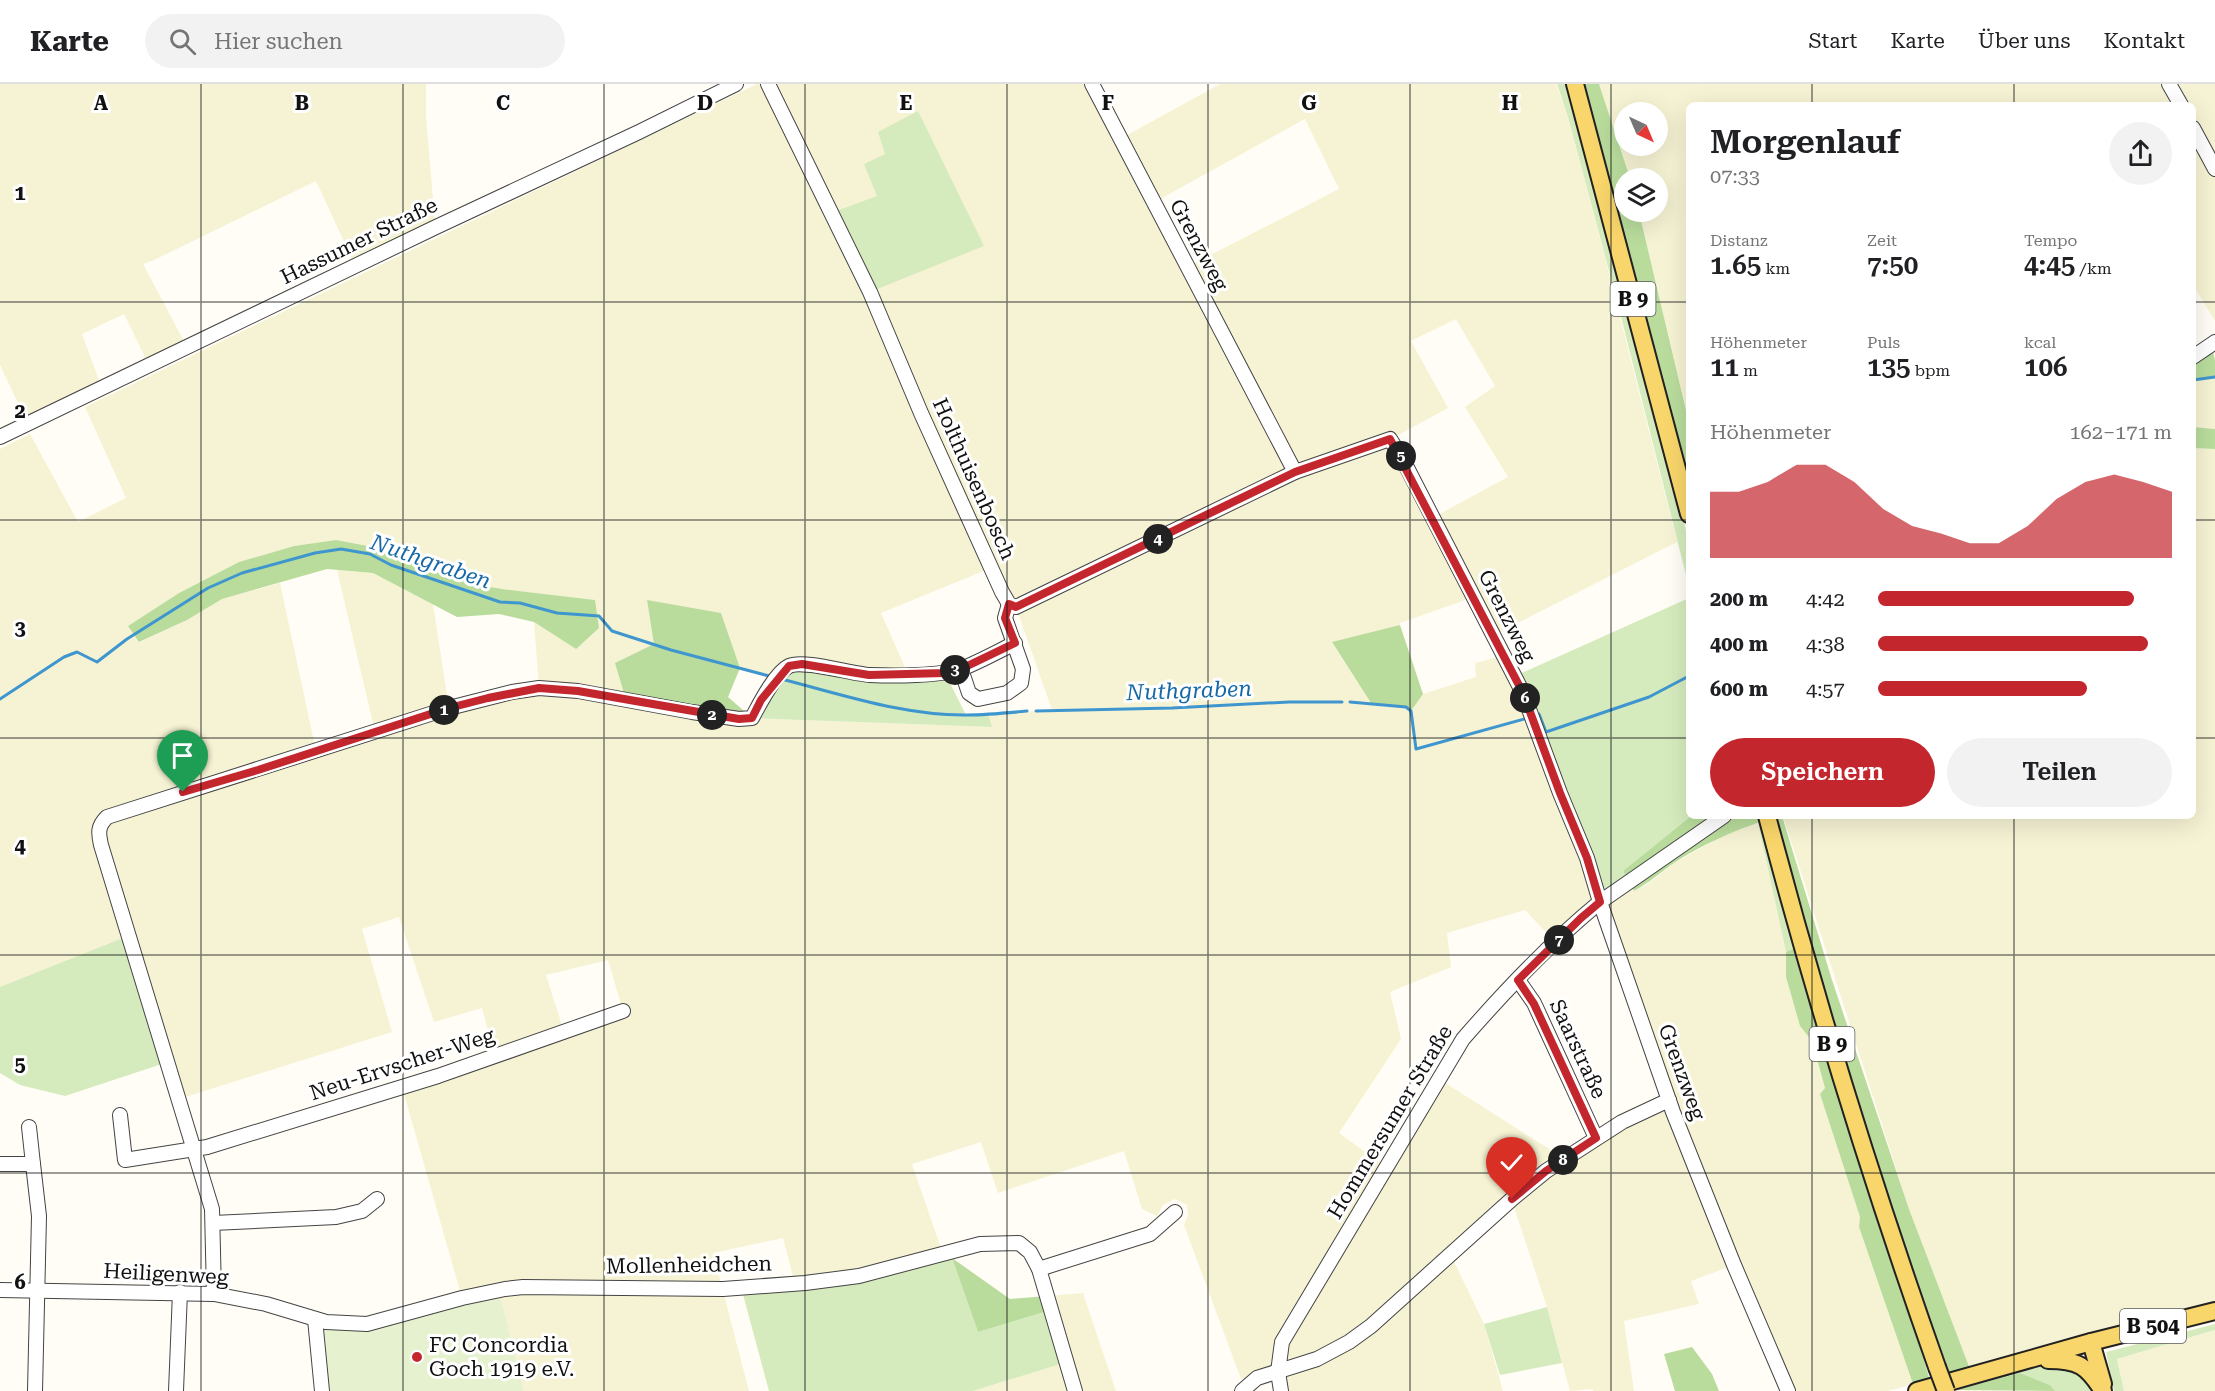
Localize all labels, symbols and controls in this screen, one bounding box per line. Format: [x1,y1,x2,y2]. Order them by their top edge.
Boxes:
search box [145,14,565,68]
text: Karte [30,25,109,58]
icon: search [166,25,199,58]
text: Hier suchen [214,29,343,54]
text: Start [1809,29,1857,53]
text: Karte [1890,29,1945,53]
text: Über uns [1978,29,2070,53]
text: Kontakt [2103,29,2185,53]
text: A [94,91,109,115]
text: B [295,91,309,115]
text: C [496,91,510,115]
text: D [697,91,713,115]
text: E [900,91,913,115]
text: F [1102,91,1114,115]
text: G [1301,91,1317,115]
text: H [1502,91,1518,115]
north arrow [1614,102,1668,156]
map controls [1614,102,1668,222]
text: Morgenlauf [1710,122,1900,161]
button: share [2109,122,2172,185]
text: 07:33 [1710,164,1760,188]
button: layers [1614,168,1668,222]
text: 1 [14,181,26,205]
street label: Hassumer Straße [277,193,441,289]
street label: Grenzweg [1165,195,1233,295]
text: Distanz [1710,231,1768,250]
text: Zeit [1867,231,1897,250]
text: Tempo [2024,231,2077,250]
text: 1.65 [1710,250,1761,280]
text: 7:50 [1867,250,1918,280]
text: 4:45 [2024,250,2075,280]
text: km [1761,259,1790,278]
text: /km [2075,259,2112,278]
road number: B 9 [1610,282,1656,316]
text: Höhenmeter [1710,333,1807,352]
text: Puls [1867,333,1900,352]
text: kcal [2024,333,2056,352]
text: 11 [1710,352,1739,382]
text: 135 [1867,352,1911,382]
text: 106 [2024,352,2068,382]
text: m [1739,361,1758,380]
text: bpm [1911,361,1950,380]
street label: Holthuisenbosch [928,395,1021,564]
text: 2 [14,399,26,423]
text: Höhenmeter [1710,420,1831,444]
text: 162–171 m [2069,420,2172,444]
pin: 5 [1386,441,1416,471]
text: 5 [1397,446,1405,465]
pin: 4 [1143,524,1173,554]
water label: Nuthgraben [366,529,494,594]
text: 4 [1154,529,1162,548]
street label: Grenzweg [1474,566,1540,666]
text: 200 m [1710,587,1768,611]
text: 4:42 [1806,587,1845,611]
text: 3 [14,616,26,640]
text: 400 m [1710,632,1768,656]
text: 4:38 [1806,632,1845,656]
pin: 3 [940,655,970,685]
text: 3 [951,660,959,679]
water label: Nuthgraben [1125,676,1252,705]
text: 600 m [1710,677,1768,701]
text: 4:57 [1806,677,1845,701]
pin: 6 [1510,683,1540,713]
text: 6 [1521,688,1529,707]
pin: 1 [429,695,459,725]
text: 1 [440,700,448,719]
pin: 2 [697,700,727,730]
text: 2 [708,705,716,724]
pin [157,730,208,792]
button: Speichern [1710,738,1935,807]
button: Teilen [1947,738,2172,807]
icon: arrive [166,739,199,772]
text: 4 [14,834,26,858]
pin: 7 [1544,925,1574,955]
text: 7 [1555,930,1563,949]
street label: Saarstraße [1545,996,1611,1102]
street label: Hommersumer Straße [1323,1021,1457,1223]
street label: Grenzweg [1654,1021,1710,1123]
street label: Neu-Ervscher-Weg [307,1023,498,1105]
road number: B 9 [1810,1027,1854,1061]
text: 5 [14,1052,26,1076]
pin [1486,1137,1537,1199]
pin: 8 [1548,1145,1578,1175]
icon: check [1495,1146,1528,1179]
text: 8 [1559,1150,1567,1169]
street label: Mollenheidchen [606,1252,773,1278]
street label: Heiligenweg [103,1259,229,1289]
text: 6 [14,1270,26,1294]
road number: B 504 [2120,1309,2186,1343]
place label: FC Concordia Goch 1919 e.V. [429,1333,574,1381]
marker: FC Concordia Goch 1919 e.V. [410,1350,424,1364]

